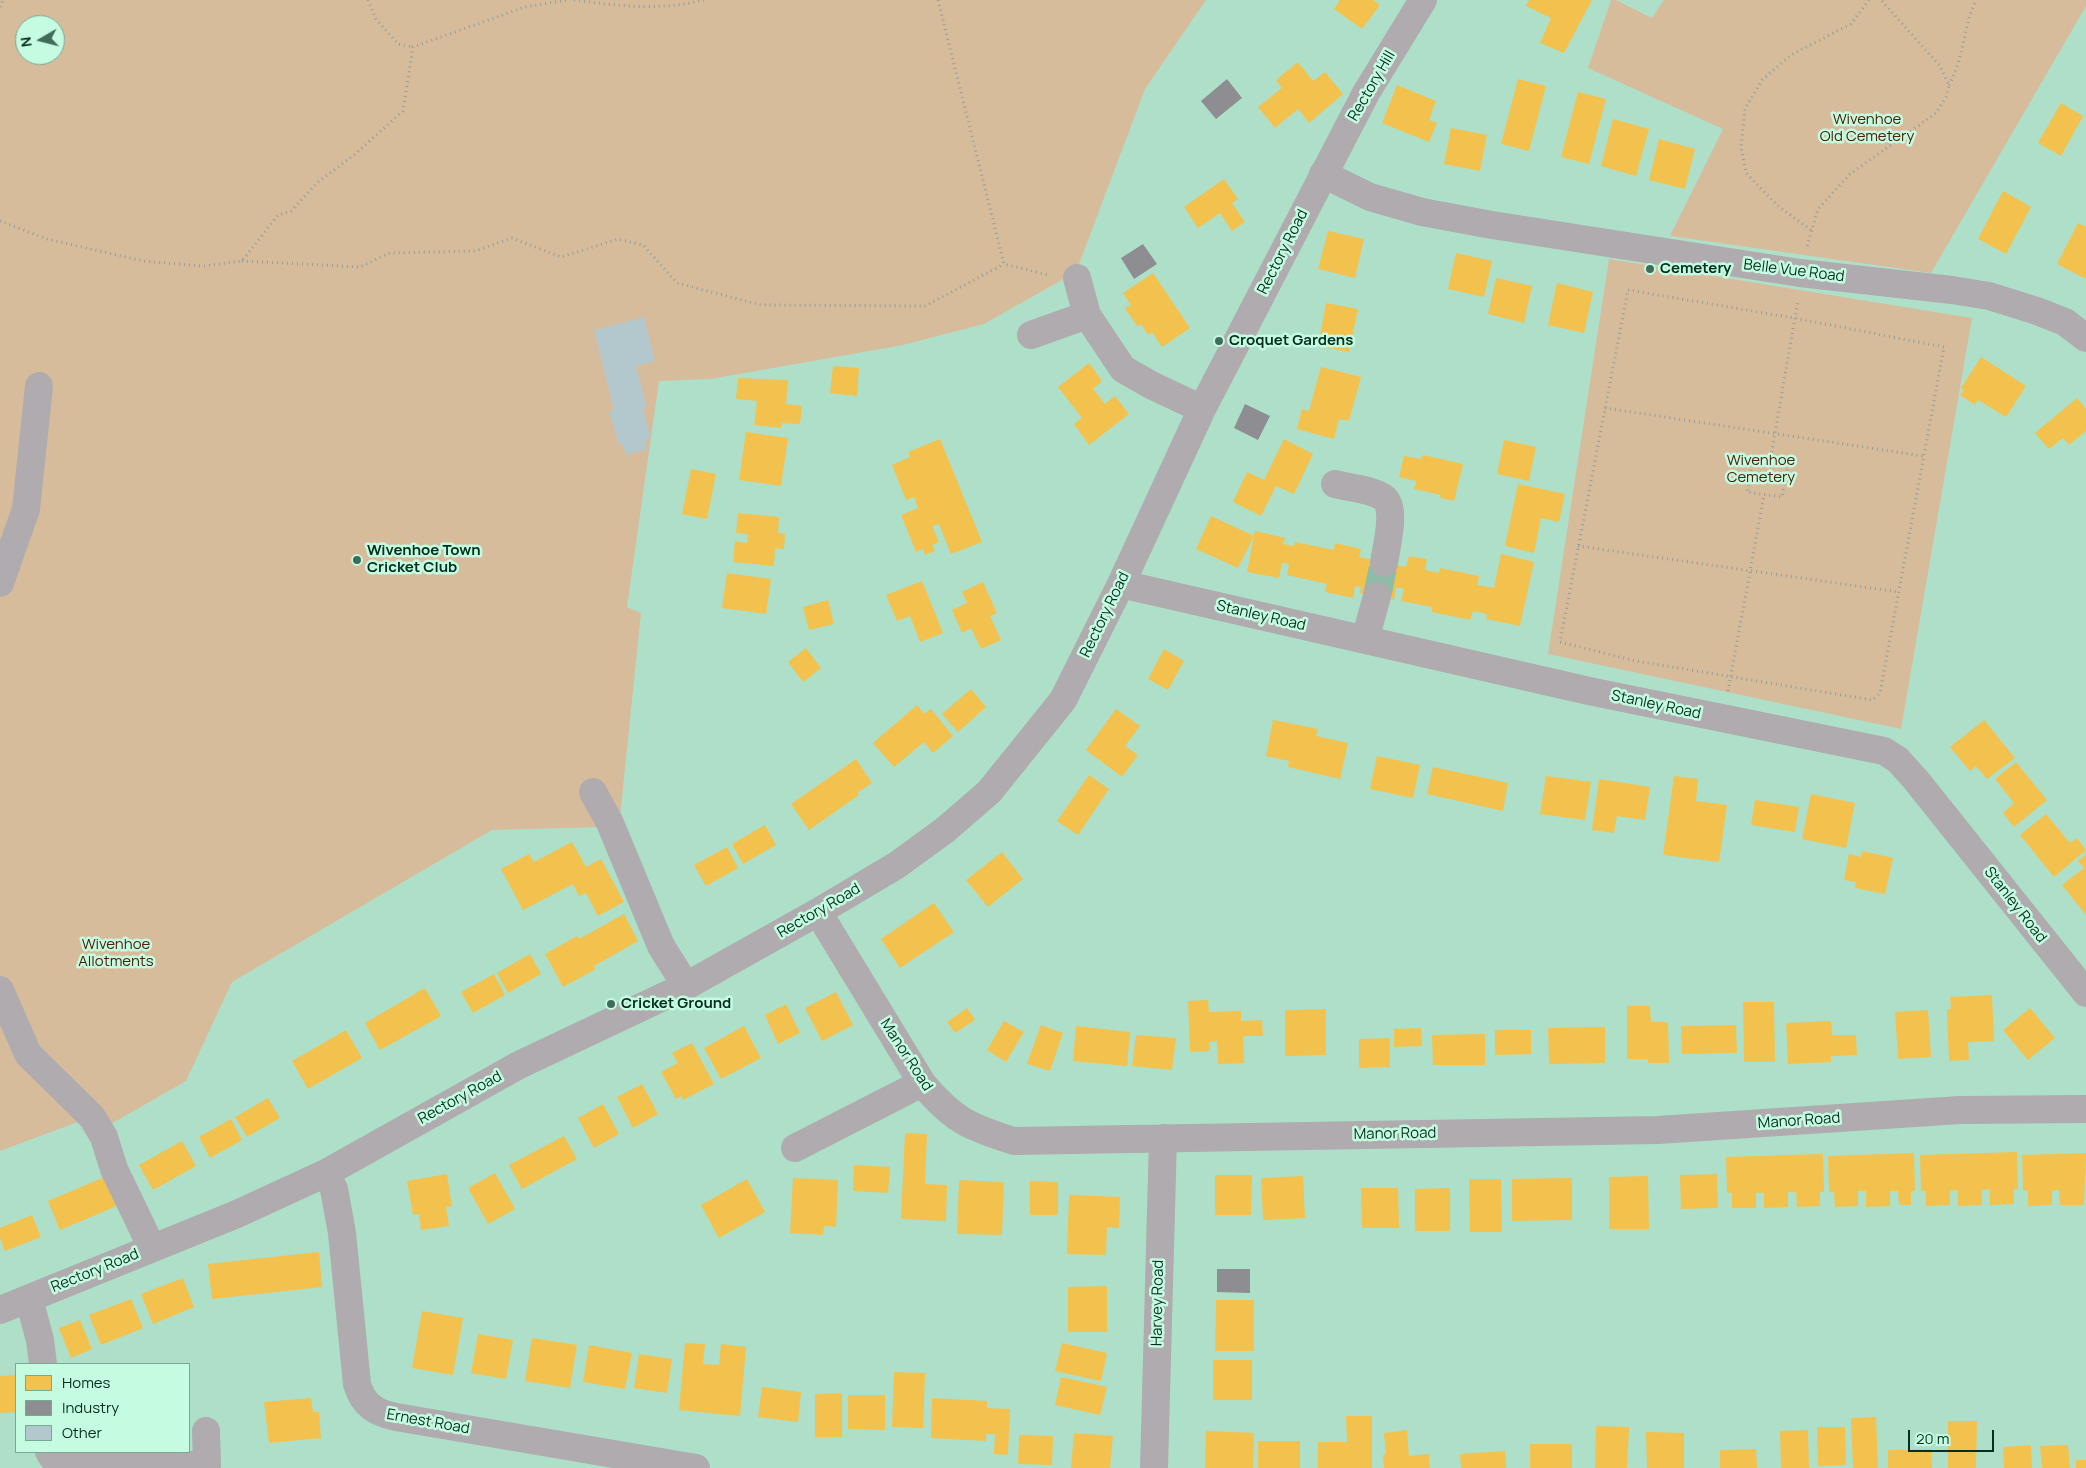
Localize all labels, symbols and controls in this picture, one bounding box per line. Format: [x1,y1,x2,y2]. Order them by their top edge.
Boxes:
north arrow [15,15,65,65]
text: N [16,36,36,48]
street label: Rectory Hill [1345,48,1399,124]
park label: Wivenhoe Old Cemetery [1820,111,1914,146]
street label: Rectory Road [1254,207,1312,297]
street label: Belle Vue Road [1742,256,1846,286]
place label: Cemetery [1660,260,1732,278]
marker: Cemetery [1644,263,1656,275]
place label: Croquet Gardens [1229,332,1353,350]
marker: Croquet Gardens [1213,335,1225,347]
park label: Wivenhoe Cemetery [1727,452,1795,487]
place label: Wivenhoe Town Cricket Club [367,542,481,577]
marker: Wivenhoe Town Cricket Club [351,554,363,566]
street label: Rectory Road [1077,569,1133,661]
street label: Stanley Road [1215,597,1307,635]
street label: Stanley Road [1610,687,1702,723]
street label: Stanley Road [1980,864,2050,946]
street label: Rectory Road [774,880,864,942]
park label: Wivenhoe Allotments [78,936,154,971]
place label: Cricket Ground [621,995,731,1013]
marker: Cricket Ground [605,998,617,1010]
street label: Manor Road [876,1015,936,1095]
street label: Rectory Road [415,1068,505,1128]
street label: Manor Road [1757,1109,1841,1133]
street label: Manor Road [1354,1124,1436,1144]
street label: Rectory Road [49,1245,141,1297]
street label: Harvey Road [1148,1260,1168,1346]
legend [15,1363,190,1453]
text: Homes [62,1372,110,1393]
text: Industry [62,1397,119,1418]
street label: Ernest Road [385,1406,471,1438]
scale bar [1911,1420,1997,1452]
text: Other [62,1422,102,1443]
text: 20 m [1916,1428,1949,1449]

